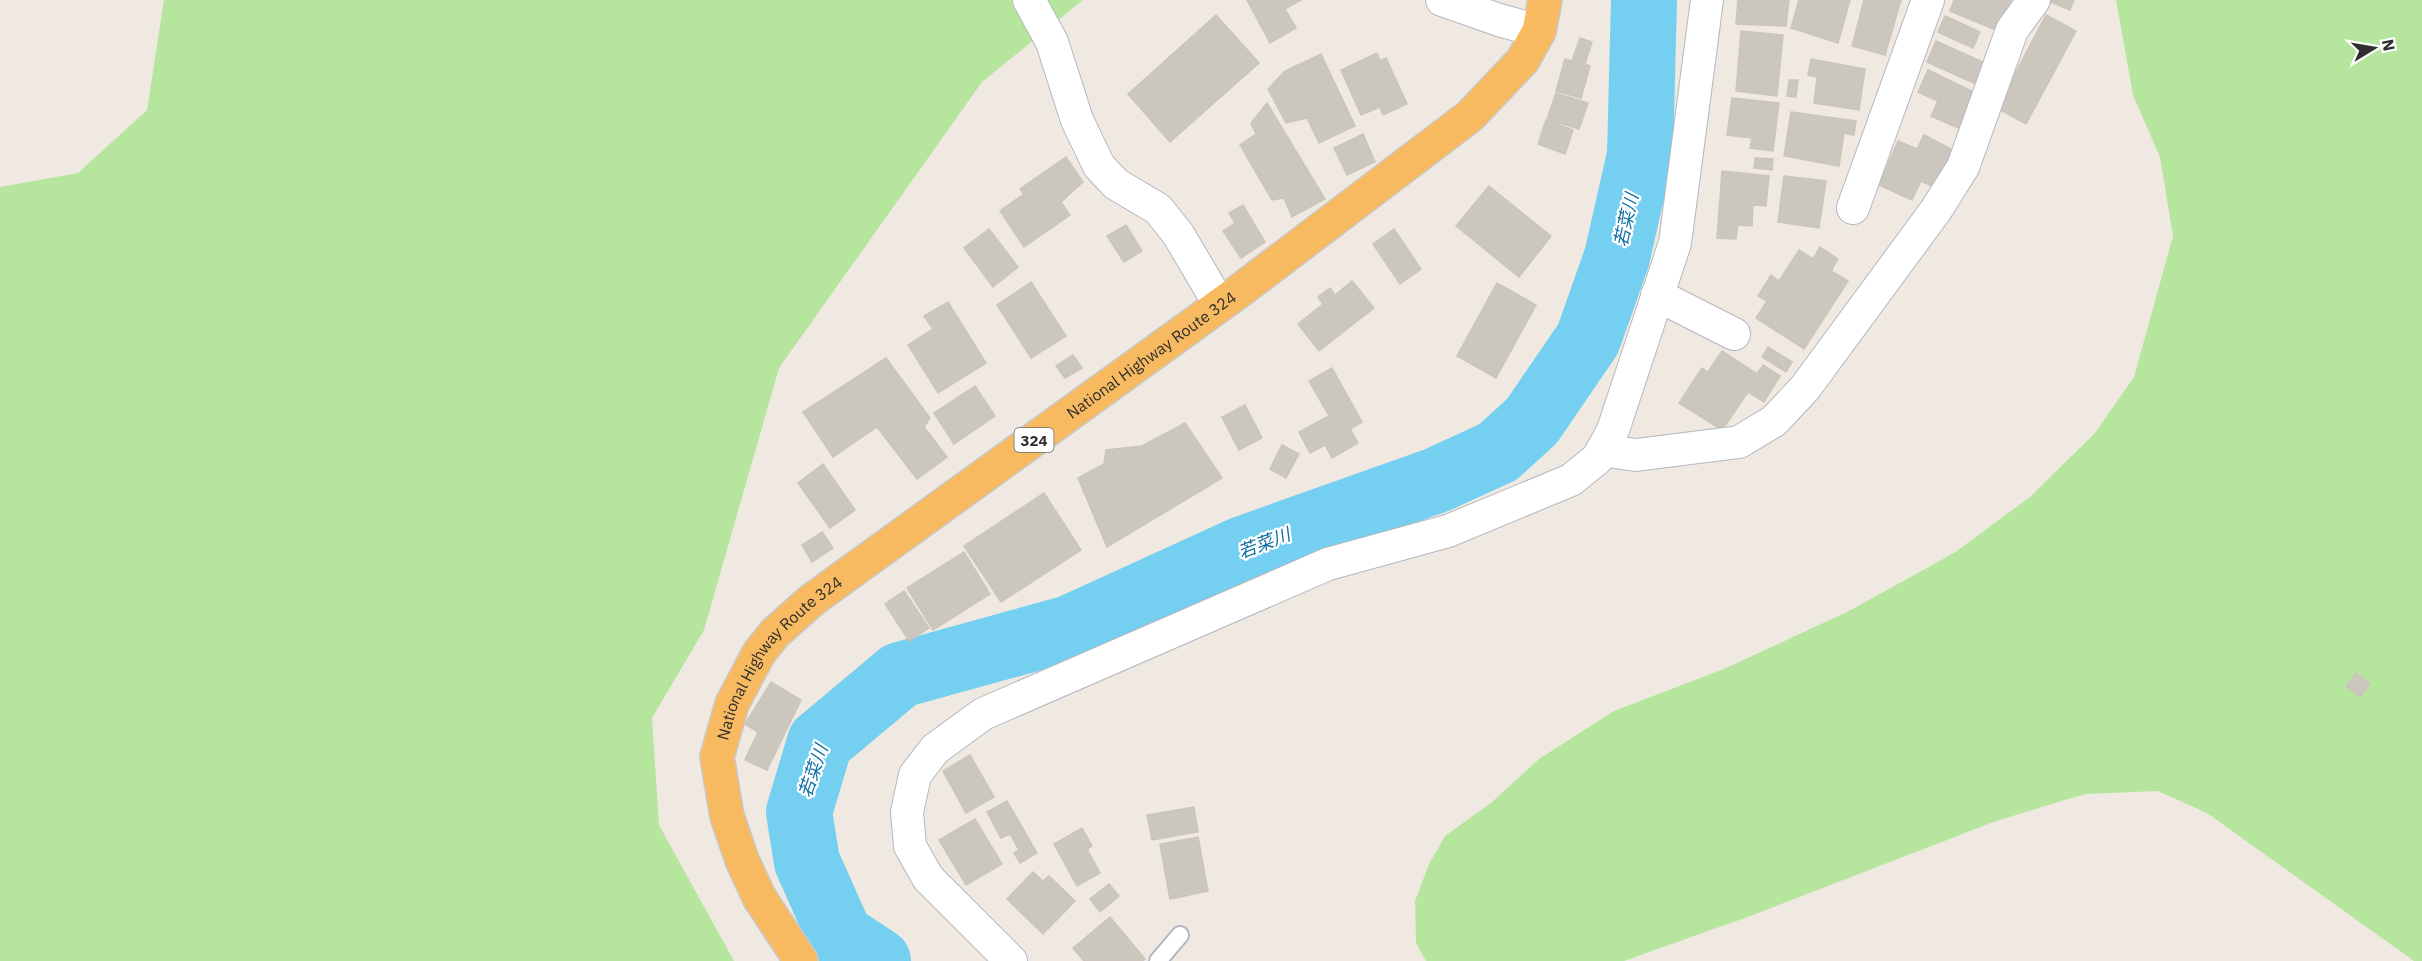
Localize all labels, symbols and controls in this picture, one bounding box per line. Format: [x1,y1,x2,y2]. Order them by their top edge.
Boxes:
north arrow [2344,18,2404,78]
text: N [2378,38,2400,53]
water label: 若菜川 [1609,189,1644,249]
street label: National Highway Route 324 [1062,287,1240,423]
road number: 324 [1014,428,1054,452]
water label: 若菜川 [1235,522,1295,563]
street label: National Highway Route 324 [712,572,846,742]
water label: 若菜川 [793,740,833,800]

